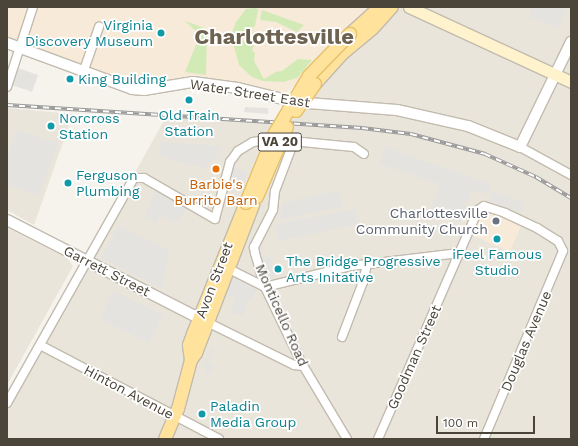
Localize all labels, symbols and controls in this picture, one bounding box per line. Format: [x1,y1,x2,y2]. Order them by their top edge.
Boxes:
place label: Virginia Discovery Museum [25,17,153,50]
district label: Charlottesville [194,24,354,50]
marker: Virginia Discovery Museum [156,28,166,38]
place label: King Building [78,71,166,87]
marker: King Building [65,74,75,84]
street label: Water Street East [188,75,312,111]
marker: Old Train Station [184,95,194,105]
place label: Old Train Station [158,107,220,140]
place label: Norcross Station [59,110,120,142]
marker: Norcross Station [46,121,56,131]
road number: VA 20 [257,131,303,153]
marker: Barbie's Burrito Barn [211,164,221,174]
place label: Ferguson Plumbing [76,167,139,200]
place label: Barbie's Burrito Barn [174,176,258,208]
marker: Ferguson Plumbing [63,178,73,188]
place label: Charlottesville Community Church [356,205,488,238]
marker: Charlottesville Community Church [491,216,501,226]
marker: iFeel Famous Studio [492,234,502,244]
street label: Avon Street [192,240,236,320]
street label: Garrett Street [61,242,153,300]
place label: iFeel Famous Studio [452,246,542,278]
place label: The Bridge Progressive Arts Initative [286,253,441,286]
street label: Monticello Road [252,261,312,369]
marker: The Bridge Progressive Arts Initative [273,264,283,274]
street label: Douglas Avenue [497,288,555,394]
street label: Goodman Street [383,302,445,412]
street label: Hinton Avenue [81,361,177,423]
place label: Paladin Media Group [210,398,297,430]
scale bar [438,408,537,434]
marker: Paladin Media Group [197,409,207,419]
text: 100 m [443,416,478,430]

